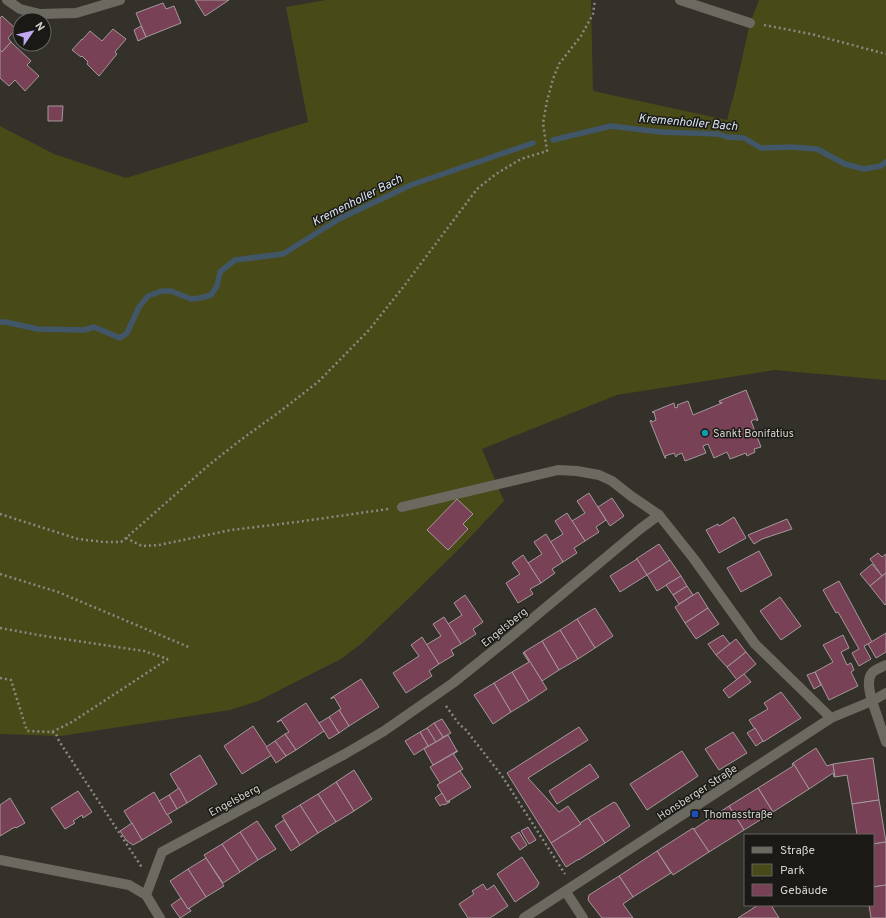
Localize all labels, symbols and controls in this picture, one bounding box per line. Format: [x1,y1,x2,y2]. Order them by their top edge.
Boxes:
north arrow [12,12,52,52]
text: N [31,20,47,34]
water label: Kremenholler Bach [638,111,739,135]
water label: Kremenholler Bach [310,171,406,231]
place label: Sankt Bonifatius [713,427,794,441]
marker: Sankt Bonifatius [700,428,710,438]
street label: Engelsberg [479,605,531,651]
street label: Honsberger Straße [655,762,740,824]
street label: Engelsberg [207,782,262,820]
place label: Thomasstraße [703,808,773,822]
marker: Thomasstraße [690,809,700,819]
legend [744,834,874,906]
text: Straße [780,843,815,859]
text: Park [780,863,805,879]
text: Gebäude [780,883,828,899]

